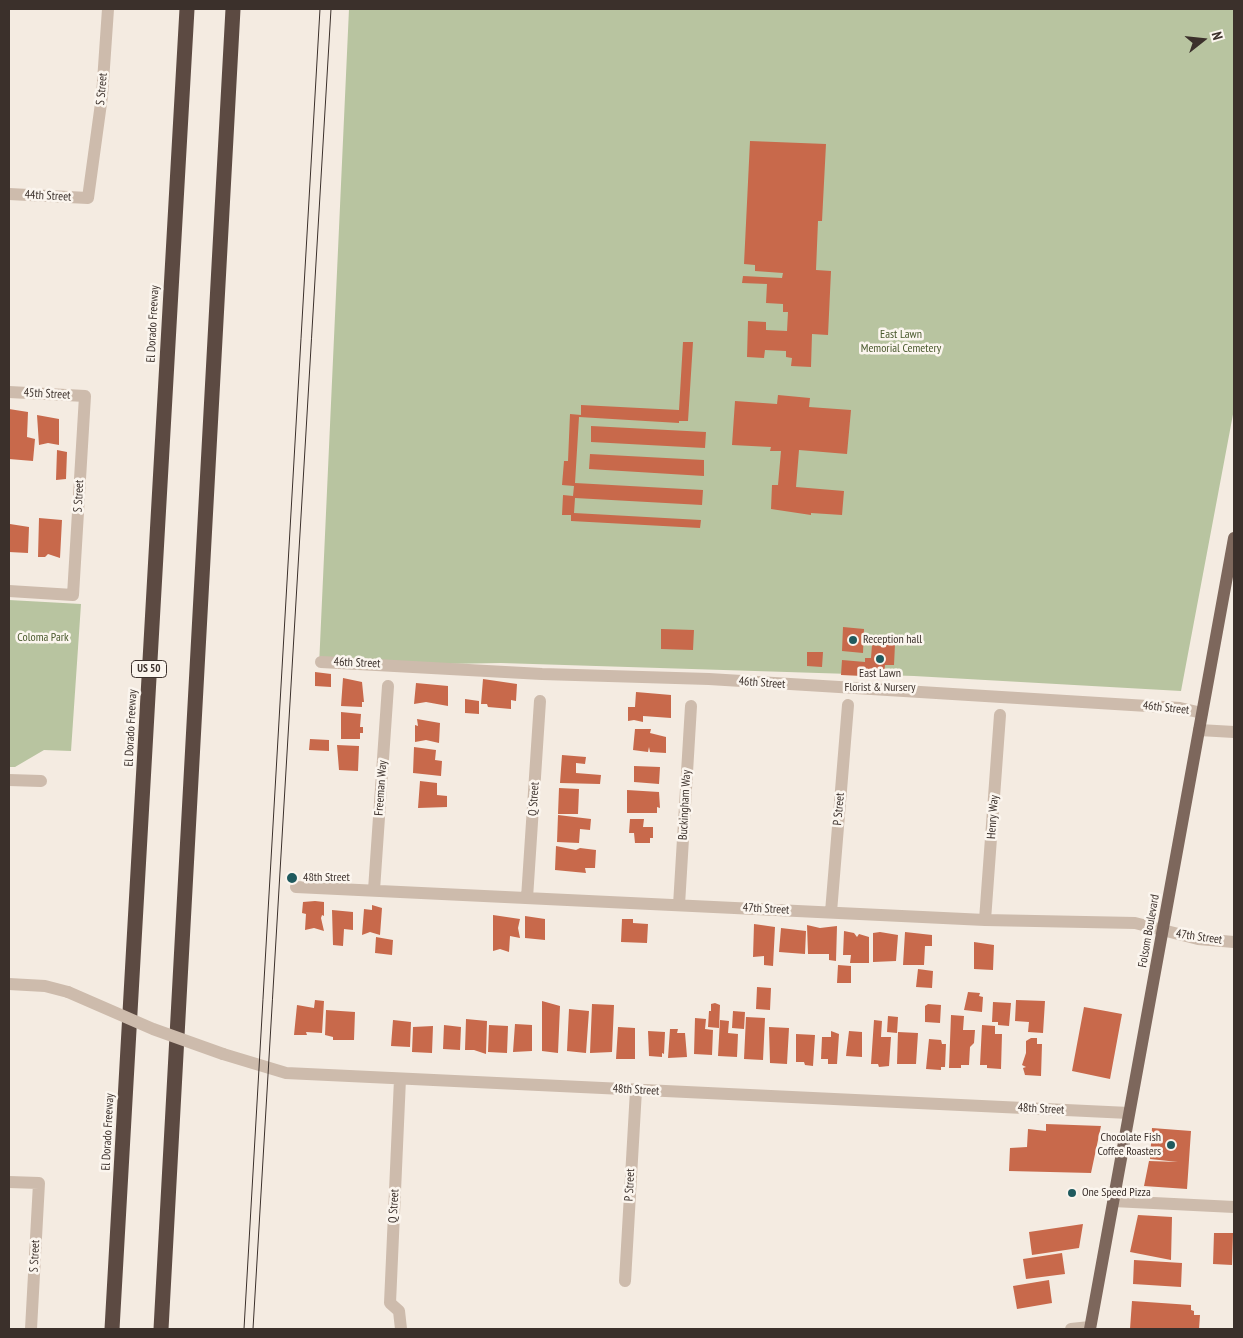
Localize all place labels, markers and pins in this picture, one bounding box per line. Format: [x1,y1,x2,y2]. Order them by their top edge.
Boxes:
place label: Reception hall [863,633,922,647]
marker: Reception hall [847,634,859,646]
marker: East Lawn Florist & Nursery [874,653,886,665]
place label: East Lawn Florist & Nursery [845,667,915,695]
marker: 48th Street [285,871,299,885]
place label: 48th Street [303,871,350,885]
place label: Chocolate Fish Coffee Roasters [1098,1131,1161,1159]
marker: Chocolate Fish Coffee Roasters [1165,1139,1177,1151]
place label: One Speed Pizza [1082,1186,1151,1200]
marker: One Speed Pizza [1066,1187,1078,1199]

